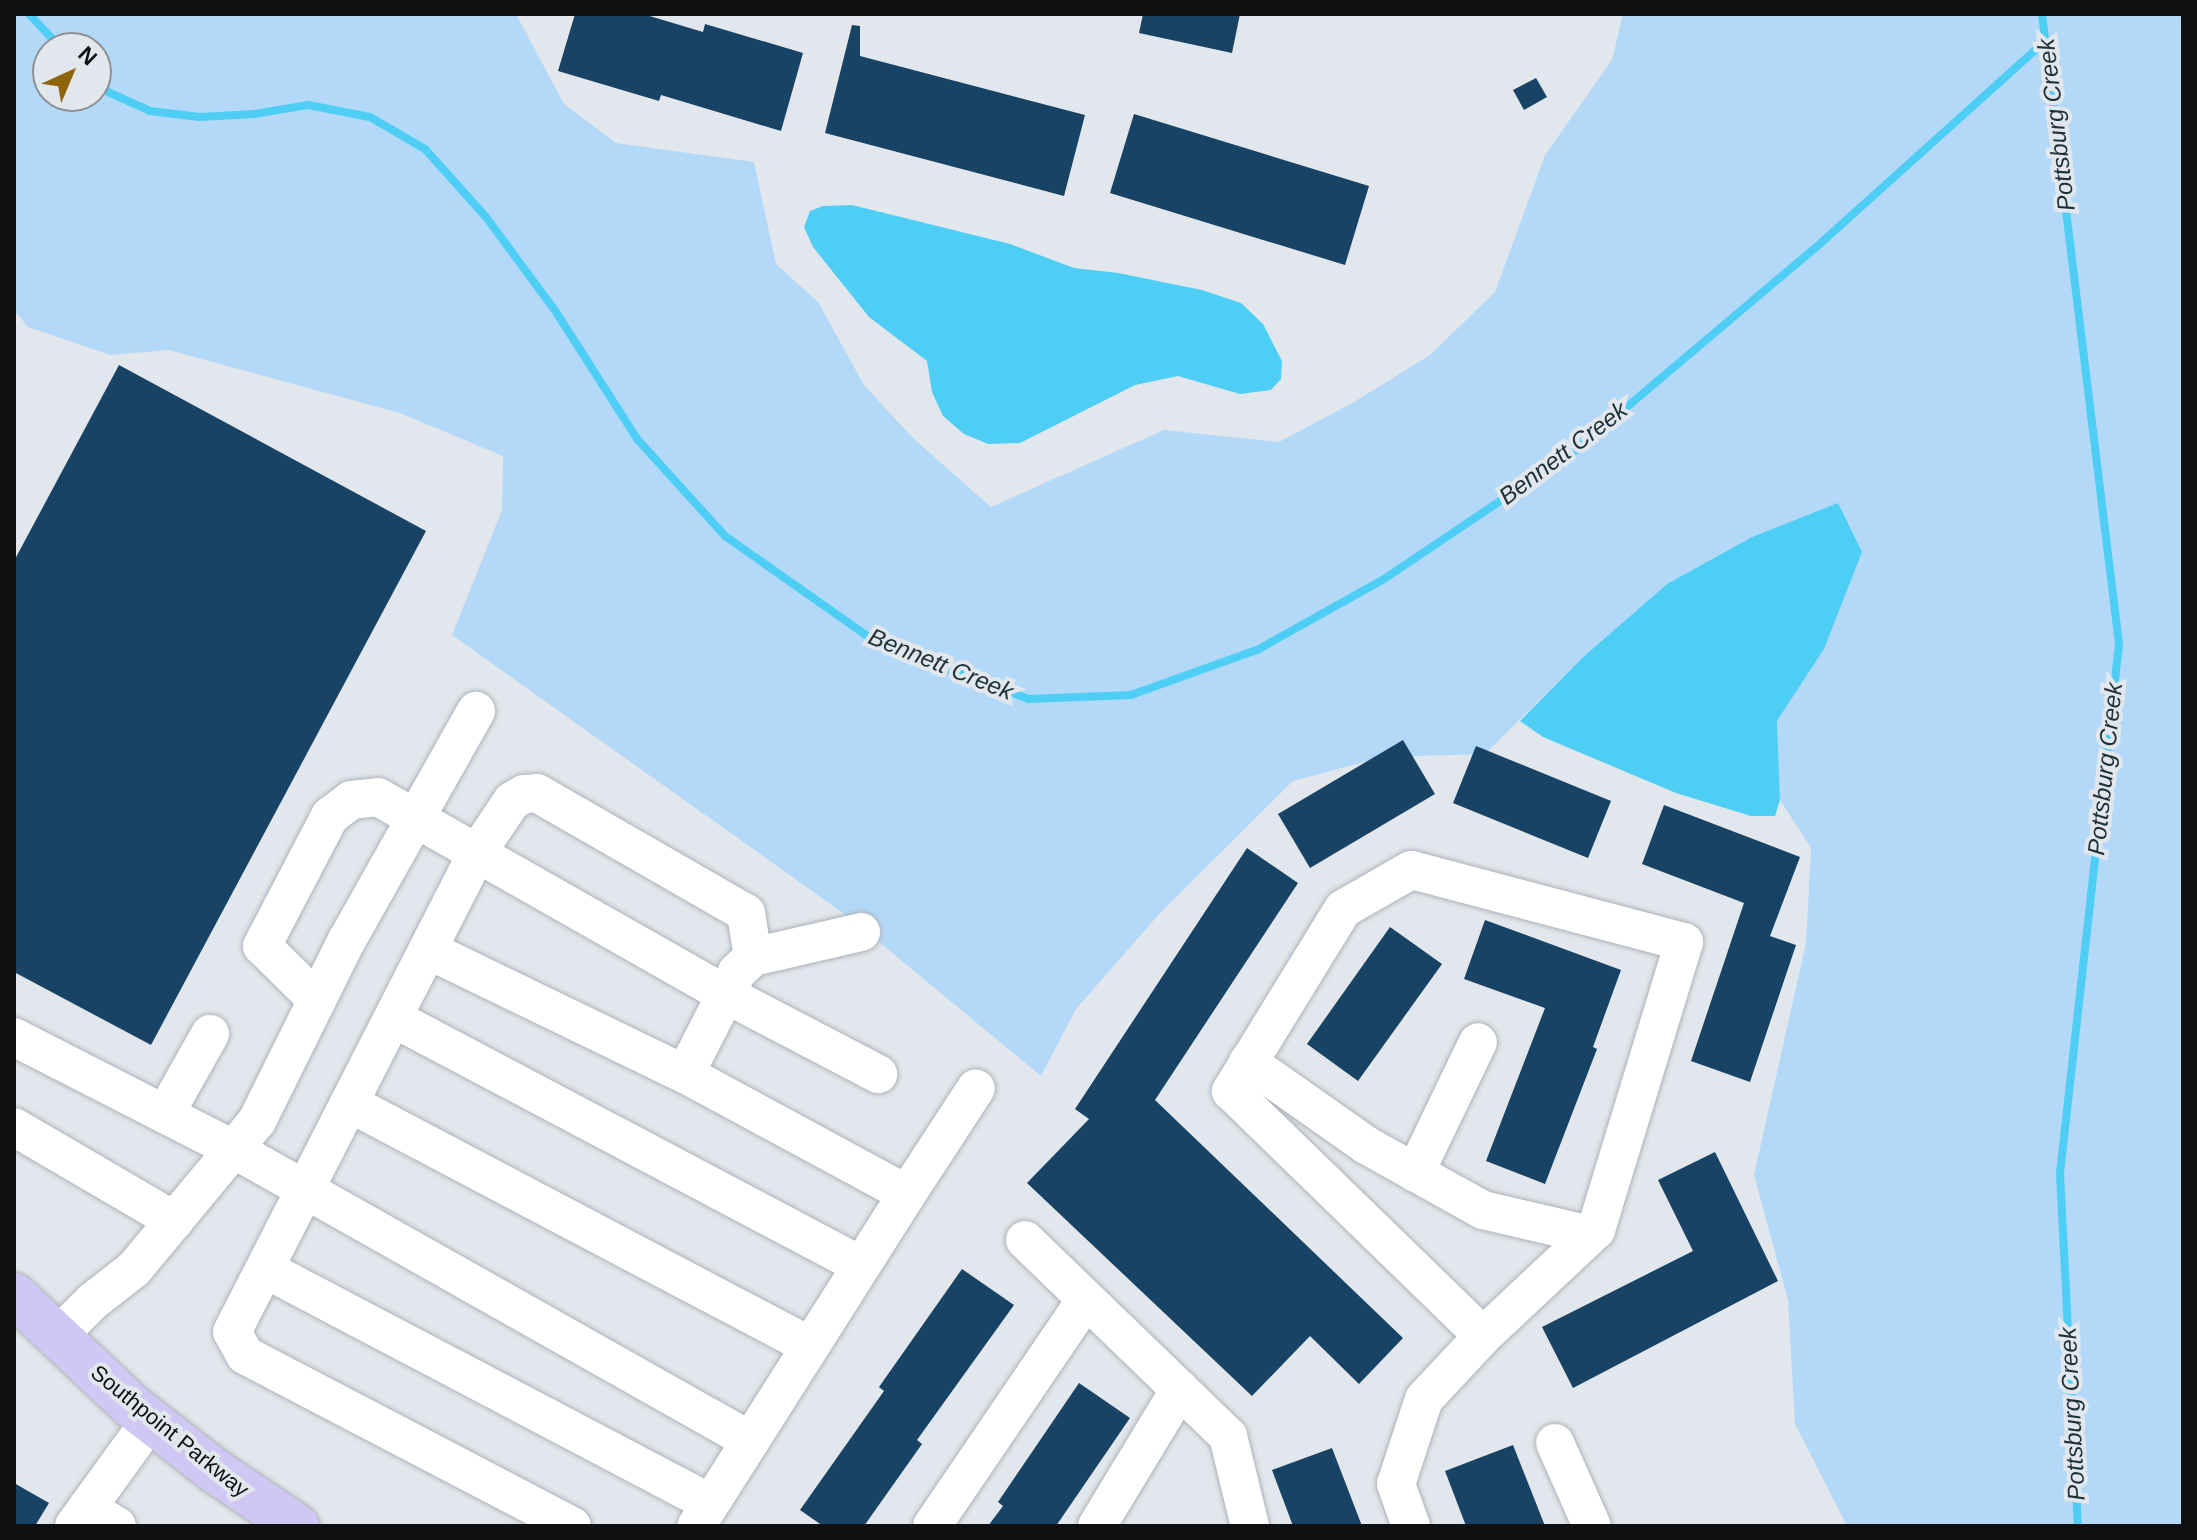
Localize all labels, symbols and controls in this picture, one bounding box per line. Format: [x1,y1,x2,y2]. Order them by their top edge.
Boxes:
north arrow [32,32,112,112]
water label: Pottsburg Creek [2031,37,2081,213]
text: N [73,41,102,70]
water label: Bennett Creek [1493,395,1633,511]
water label: Bennett Creek [864,622,1018,706]
water label: Pottsburg Creek [2082,681,2128,857]
water label: Pottsburg Creek [2053,1327,2091,1501]
street label: Southpoint Parkway [86,1359,254,1503]

